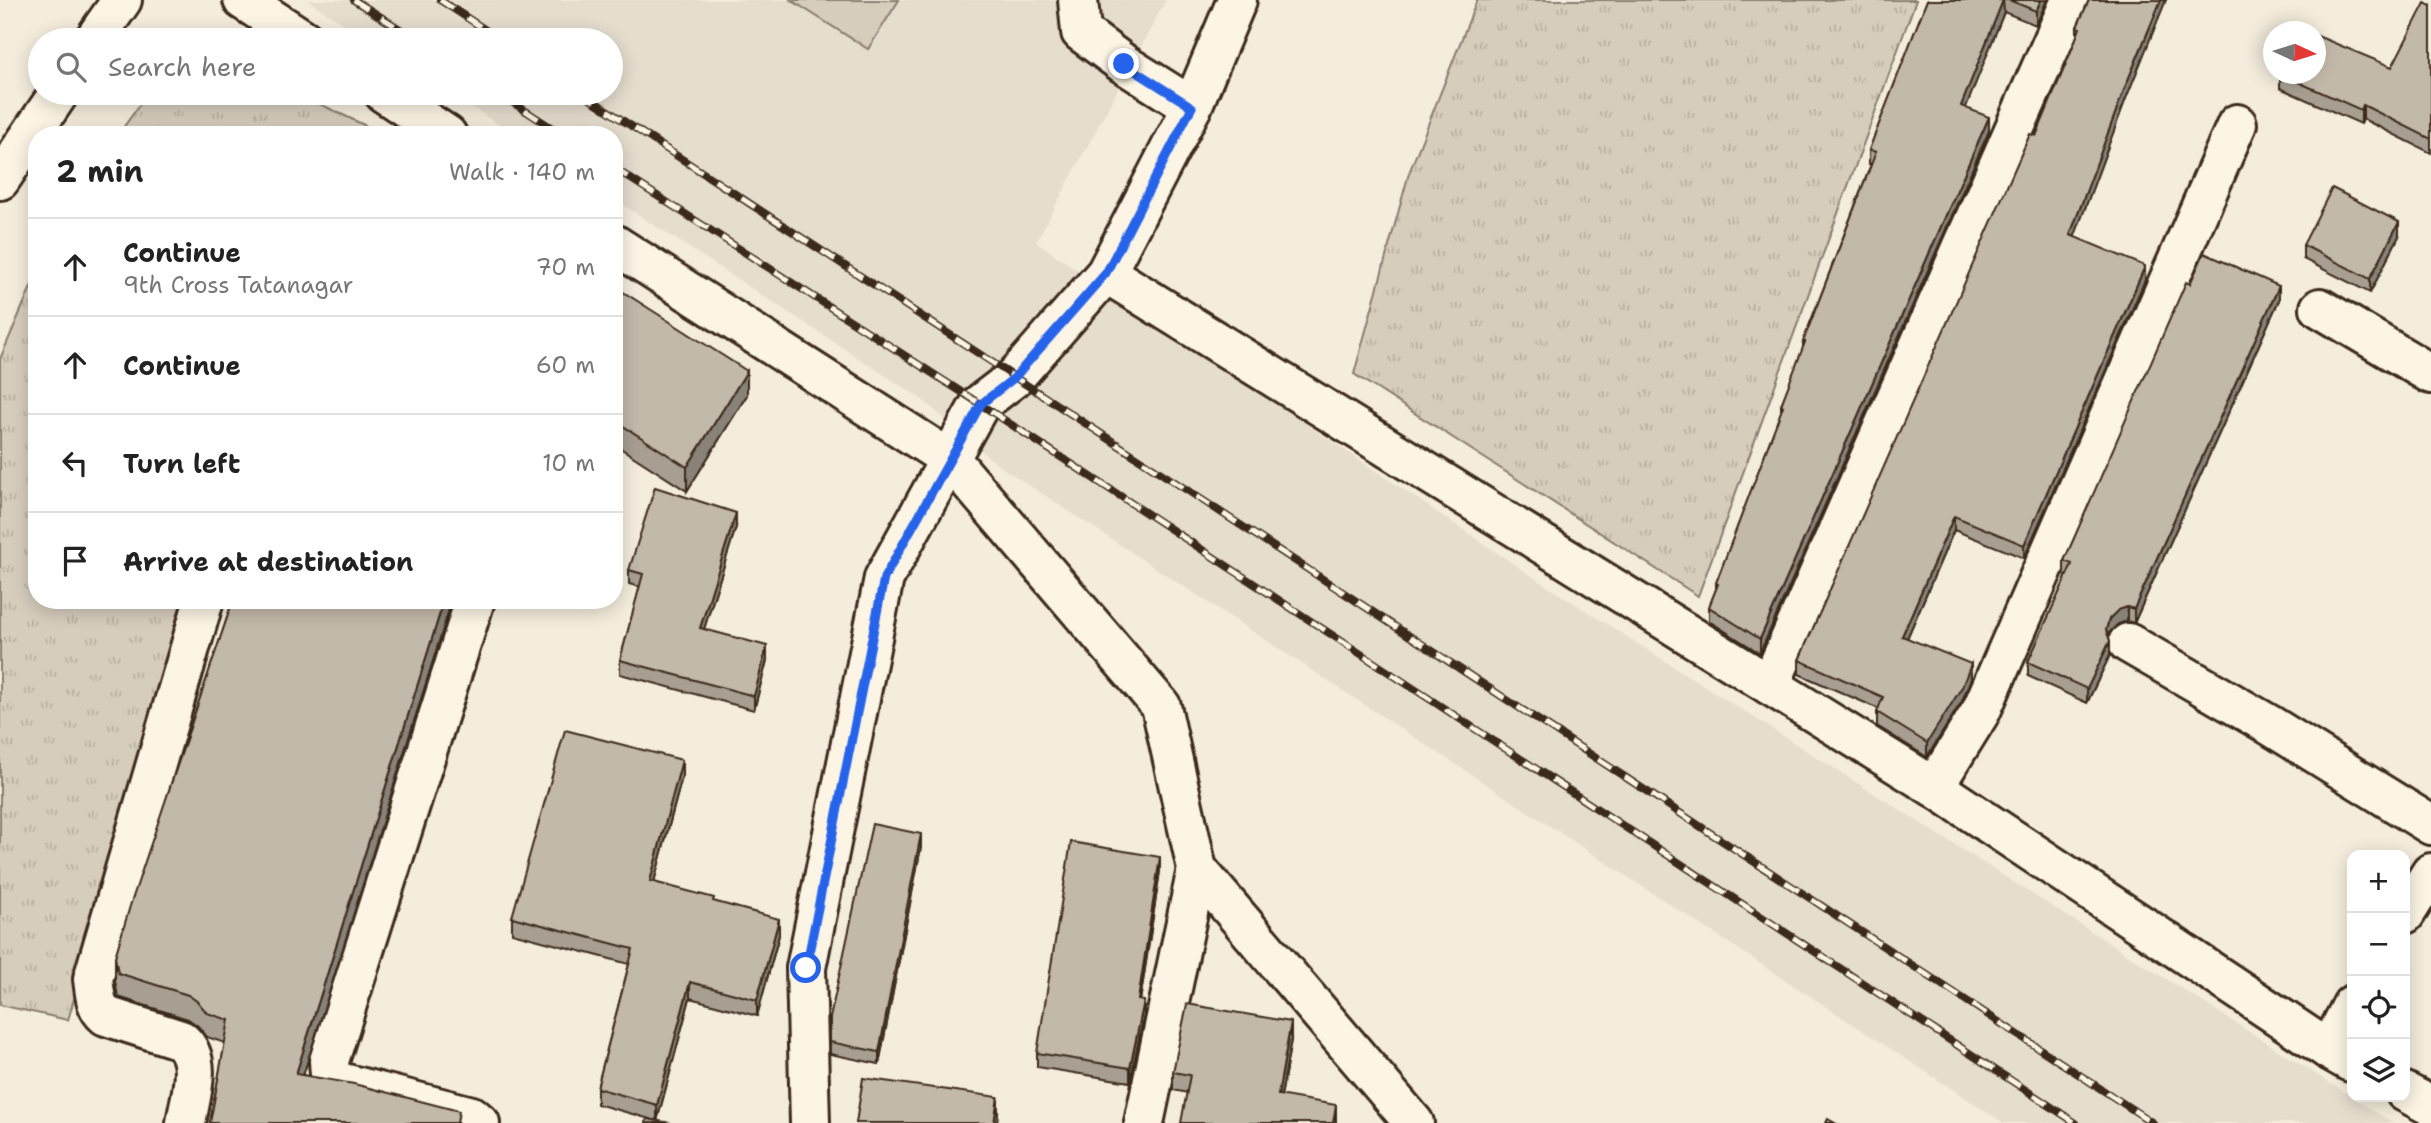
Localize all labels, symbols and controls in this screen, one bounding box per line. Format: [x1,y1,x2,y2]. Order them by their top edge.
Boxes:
north arrow [2263,21,2326,84]
search box [28,28,623,105]
icon: search [52,48,90,86]
route end [1108,48,1139,79]
text: Search here [108,49,257,84]
text: 2 min [56,151,143,192]
text: Walk · 140 m [449,157,595,187]
text: Continue [123,235,241,270]
icon: ahead [56,248,94,286]
text: 70 m [536,252,595,282]
text: 9th Cross Tatanagar [123,270,354,300]
icon: ahead [56,346,94,384]
text: Continue [123,348,241,383]
text: 60 m [536,350,595,380]
icon: left [56,444,94,482]
text: Turn left [123,446,240,481]
text: 10 m [542,448,595,478]
icon: arrive [56,542,94,580]
text: Arrive at destination [123,544,413,579]
map controls [2347,850,2410,1102]
button: + [2347,850,2410,913]
button: − [2347,913,2410,976]
route start [790,952,821,983]
button: locate [2347,976,2410,1039]
button: layers [2347,1039,2410,1102]

